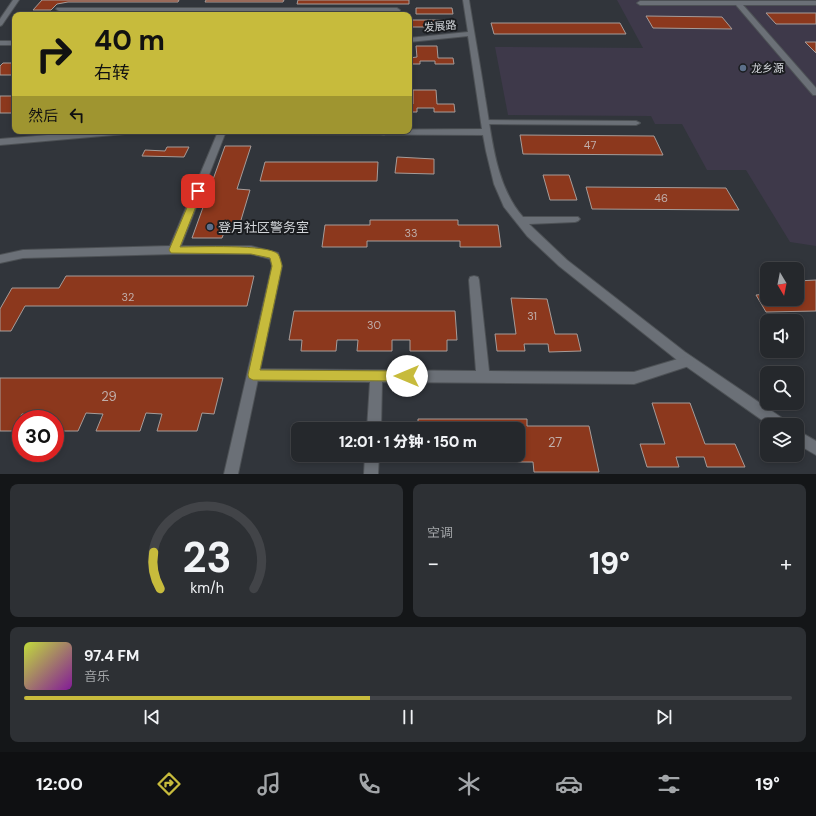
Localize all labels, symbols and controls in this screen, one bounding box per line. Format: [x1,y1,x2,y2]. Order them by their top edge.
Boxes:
street label: 发展路 [423,18,457,34]
text: 40 m [94,22,165,59]
icon: right [28,28,80,80]
text: 右转 [94,61,130,85]
place label: 龙乡源 [751,61,784,75]
marker: 龙乡源 [738,63,748,73]
icon: left [66,104,88,126]
text: 然后 [28,106,58,126]
house number: 47 [584,138,596,152]
pin [181,174,215,208]
icon: arrive [187,180,209,202]
house number: 46 [654,191,668,205]
place label: 登月社区警务室 [218,219,309,236]
marker: 登月社区警务室 [205,222,215,232]
house number: 33 [404,226,418,240]
north arrow [760,262,804,306]
map controls [760,262,804,462]
house number: 32 [122,290,134,304]
house number: 31 [527,309,537,323]
button: sound [760,314,804,358]
house number: 30 [367,318,381,332]
position arrow [386,355,428,397]
button: search [760,366,804,410]
house number: 29 [101,388,117,405]
speed limit sign: 30 [12,410,64,462]
button: layers [760,418,804,462]
text: 12:01 · 1 分钟 · 150 m [339,432,477,452]
house number: 27 [548,434,562,451]
text: 空调 [427,524,453,541]
text: 23 [182,530,231,584]
text: 19° [589,544,630,583]
text: − [427,549,439,578]
text: + [780,549,792,578]
text: km/h [190,578,223,596]
text: 97.4 FM [84,646,139,666]
text: 音乐 [84,668,110,685]
icon: previous [141,706,163,728]
icon: pause [397,706,419,728]
icon: next [653,706,675,728]
icon: directions [155,770,183,798]
icon: music [255,770,283,798]
icon: phone [355,770,383,798]
icon: climate [455,770,483,798]
icon: car [555,770,583,798]
icon: filters [655,770,683,798]
text: 12:00 [36,772,83,796]
text: 19° [755,772,780,796]

